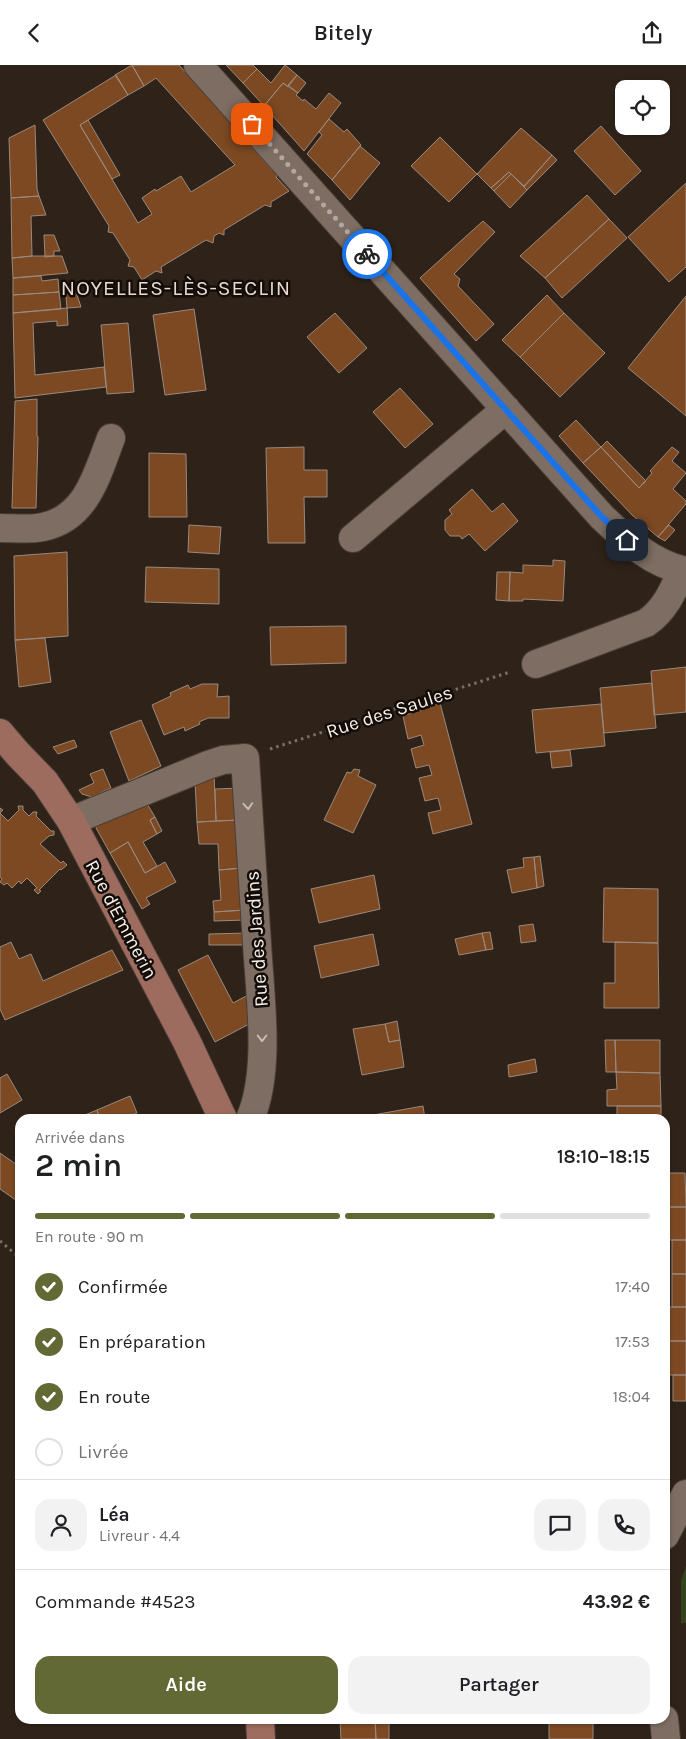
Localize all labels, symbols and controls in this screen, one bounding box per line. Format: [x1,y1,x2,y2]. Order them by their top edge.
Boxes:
icon: back [20,19,48,47]
icon: share [638,19,666,47]
text: Bitely [314,20,372,46]
map controls [615,80,670,135]
button: locate [615,80,670,135]
pin [231,103,273,145]
icon: bag [238,110,266,138]
courier [342,229,392,279]
icon: bike [353,240,381,268]
district label: NOYELLES-LÈS-SECLIN [61,276,291,300]
pin [606,519,648,561]
icon: home [613,526,641,554]
street label: Rue des Saules [323,681,455,743]
one-way arrow [243,802,254,810]
street label: Rue d'Emmerin [81,856,162,983]
street label: Rue des Jardins [241,870,273,1008]
one-way arrow [257,1035,267,1043]
text: Arrivée dans [35,1128,125,1147]
text: 18:10–18:15 [557,1146,650,1168]
text: 2 min [35,1147,122,1184]
text: En route · 90 m [35,1227,144,1246]
icon: check [35,1273,63,1301]
text: Confirmée [78,1276,168,1298]
text: 17:40 [615,1277,650,1296]
icon: check [35,1328,63,1356]
text: En préparation [78,1331,206,1353]
text: 17:53 [615,1332,650,1351]
icon: check [35,1383,63,1411]
text: En route [78,1386,150,1408]
text: 18:04 [613,1387,650,1406]
text: Livrée [78,1441,128,1463]
button: person [35,1499,87,1551]
button: chat [534,1499,586,1551]
button: phone [598,1499,650,1551]
text: Léa [99,1504,130,1526]
text: Livreur · 4.4 [99,1526,180,1545]
text: Commande #4523 [35,1591,195,1613]
text: 43.92 € [583,1591,650,1613]
button: Aide [35,1656,338,1714]
button: Partager [348,1656,650,1714]

